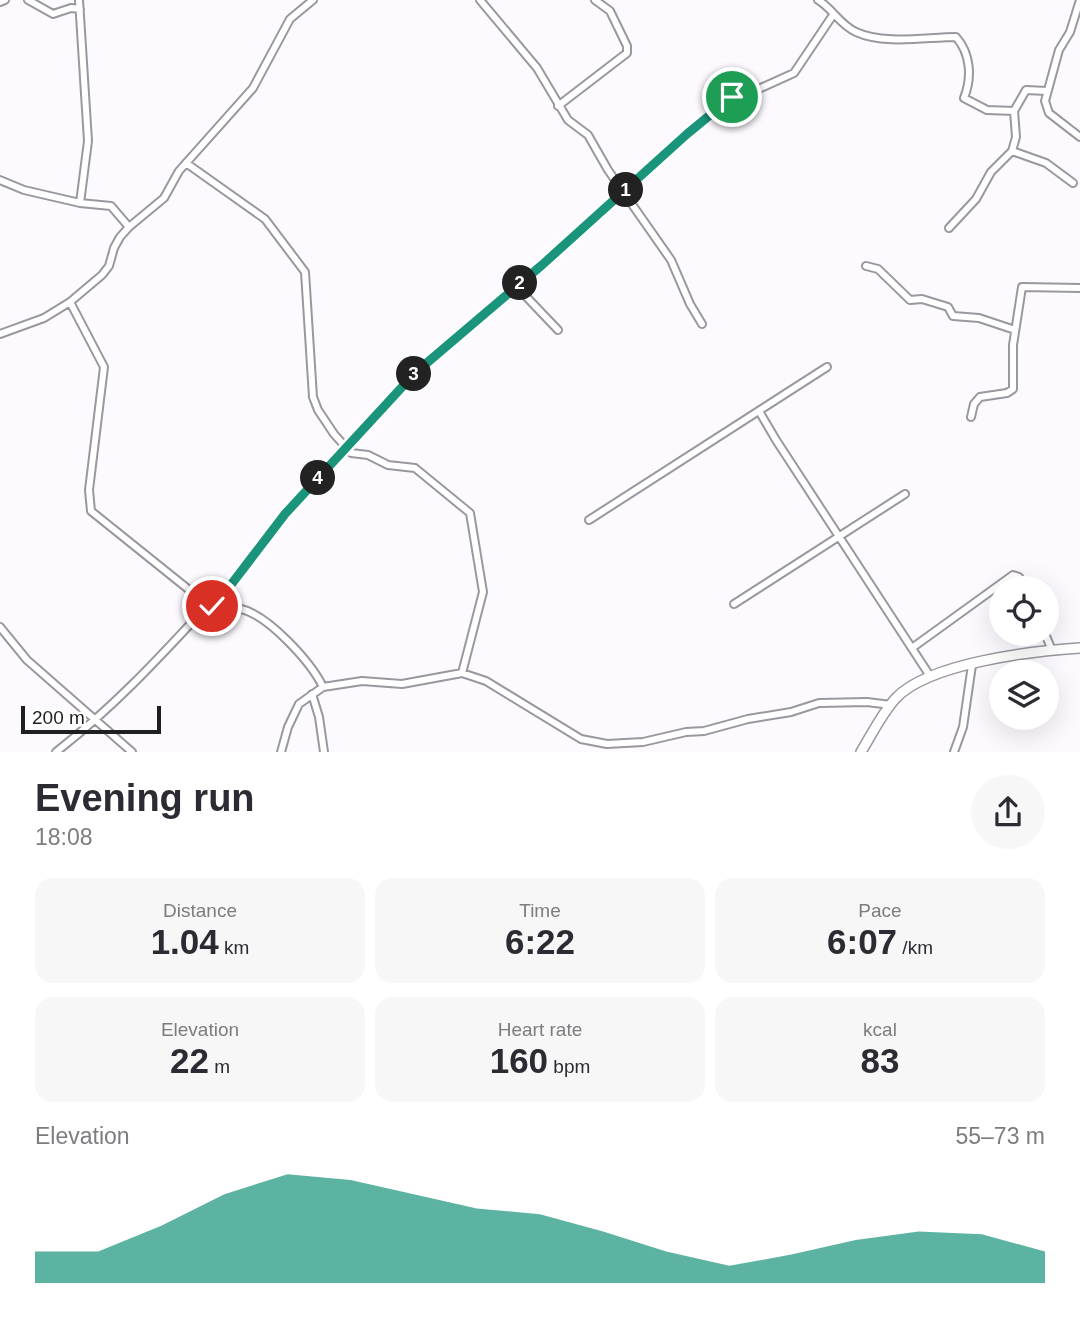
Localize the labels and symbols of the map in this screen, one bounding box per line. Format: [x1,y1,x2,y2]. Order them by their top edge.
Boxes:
pin [702,67,762,127]
pin: 1 [608,172,644,208]
pin: 2 [503,266,538,300]
pin: 3 [396,356,432,392]
pin: 4 [300,461,336,496]
pin [182,576,242,636]
scale bar [21,703,161,735]

